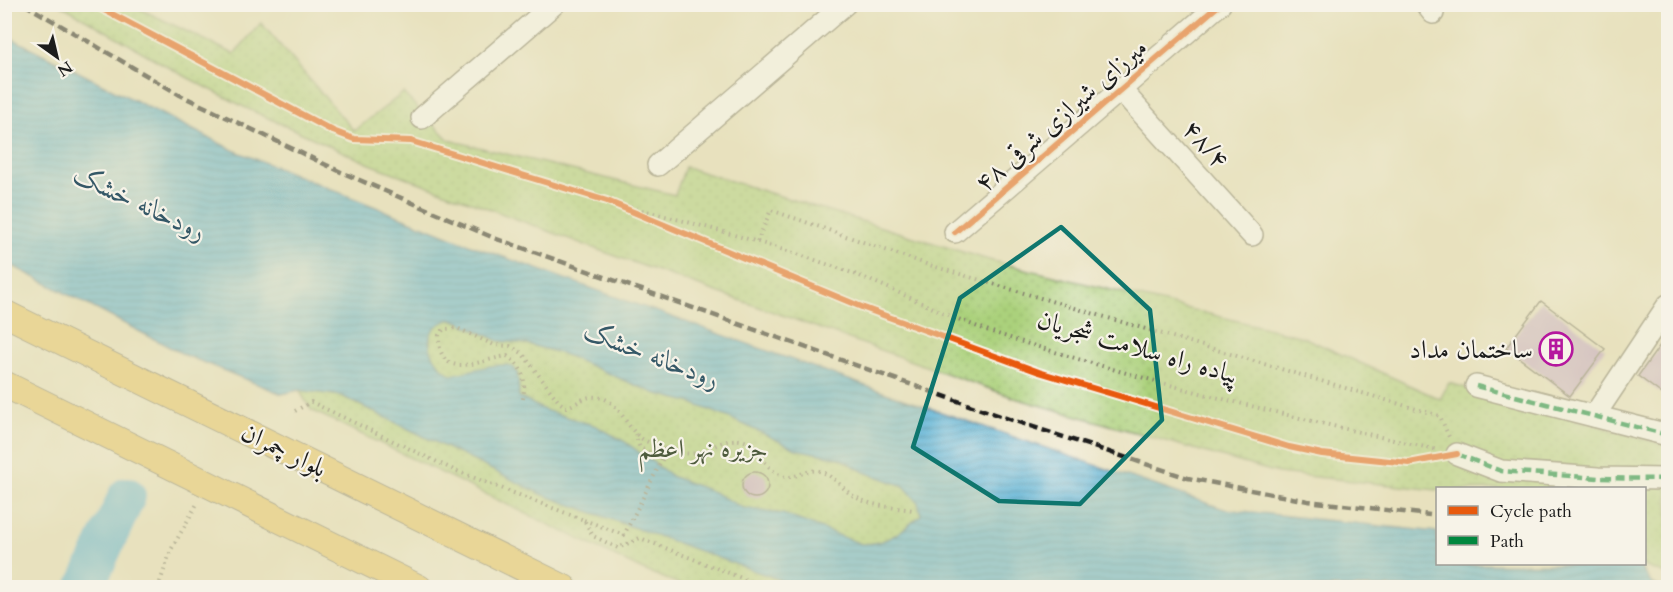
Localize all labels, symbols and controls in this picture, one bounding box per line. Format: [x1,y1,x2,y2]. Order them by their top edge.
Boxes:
north arrow [27,27,87,87]
street label: ۴۸ میرزای شیرازی شرقی [967,30,1155,200]
text: N [53,56,77,82]
street label: ۴۸/۴ [1175,112,1237,176]
water label: رودخانه خشک [67,156,213,250]
street label: پیاده راه سلامت شجریان [1033,302,1243,393]
water label: رودخانه خشک [579,312,725,398]
building icon: ساختمان مداد [1538,331,1574,367]
place label: ساختمان مداد [1409,332,1533,367]
street label: بلوار چمران [235,414,333,486]
park label: جزیره نهر اعظم [638,431,768,473]
legend [1436,487,1646,565]
text: Cycle path [1490,499,1572,524]
text: Path [1490,529,1524,554]

